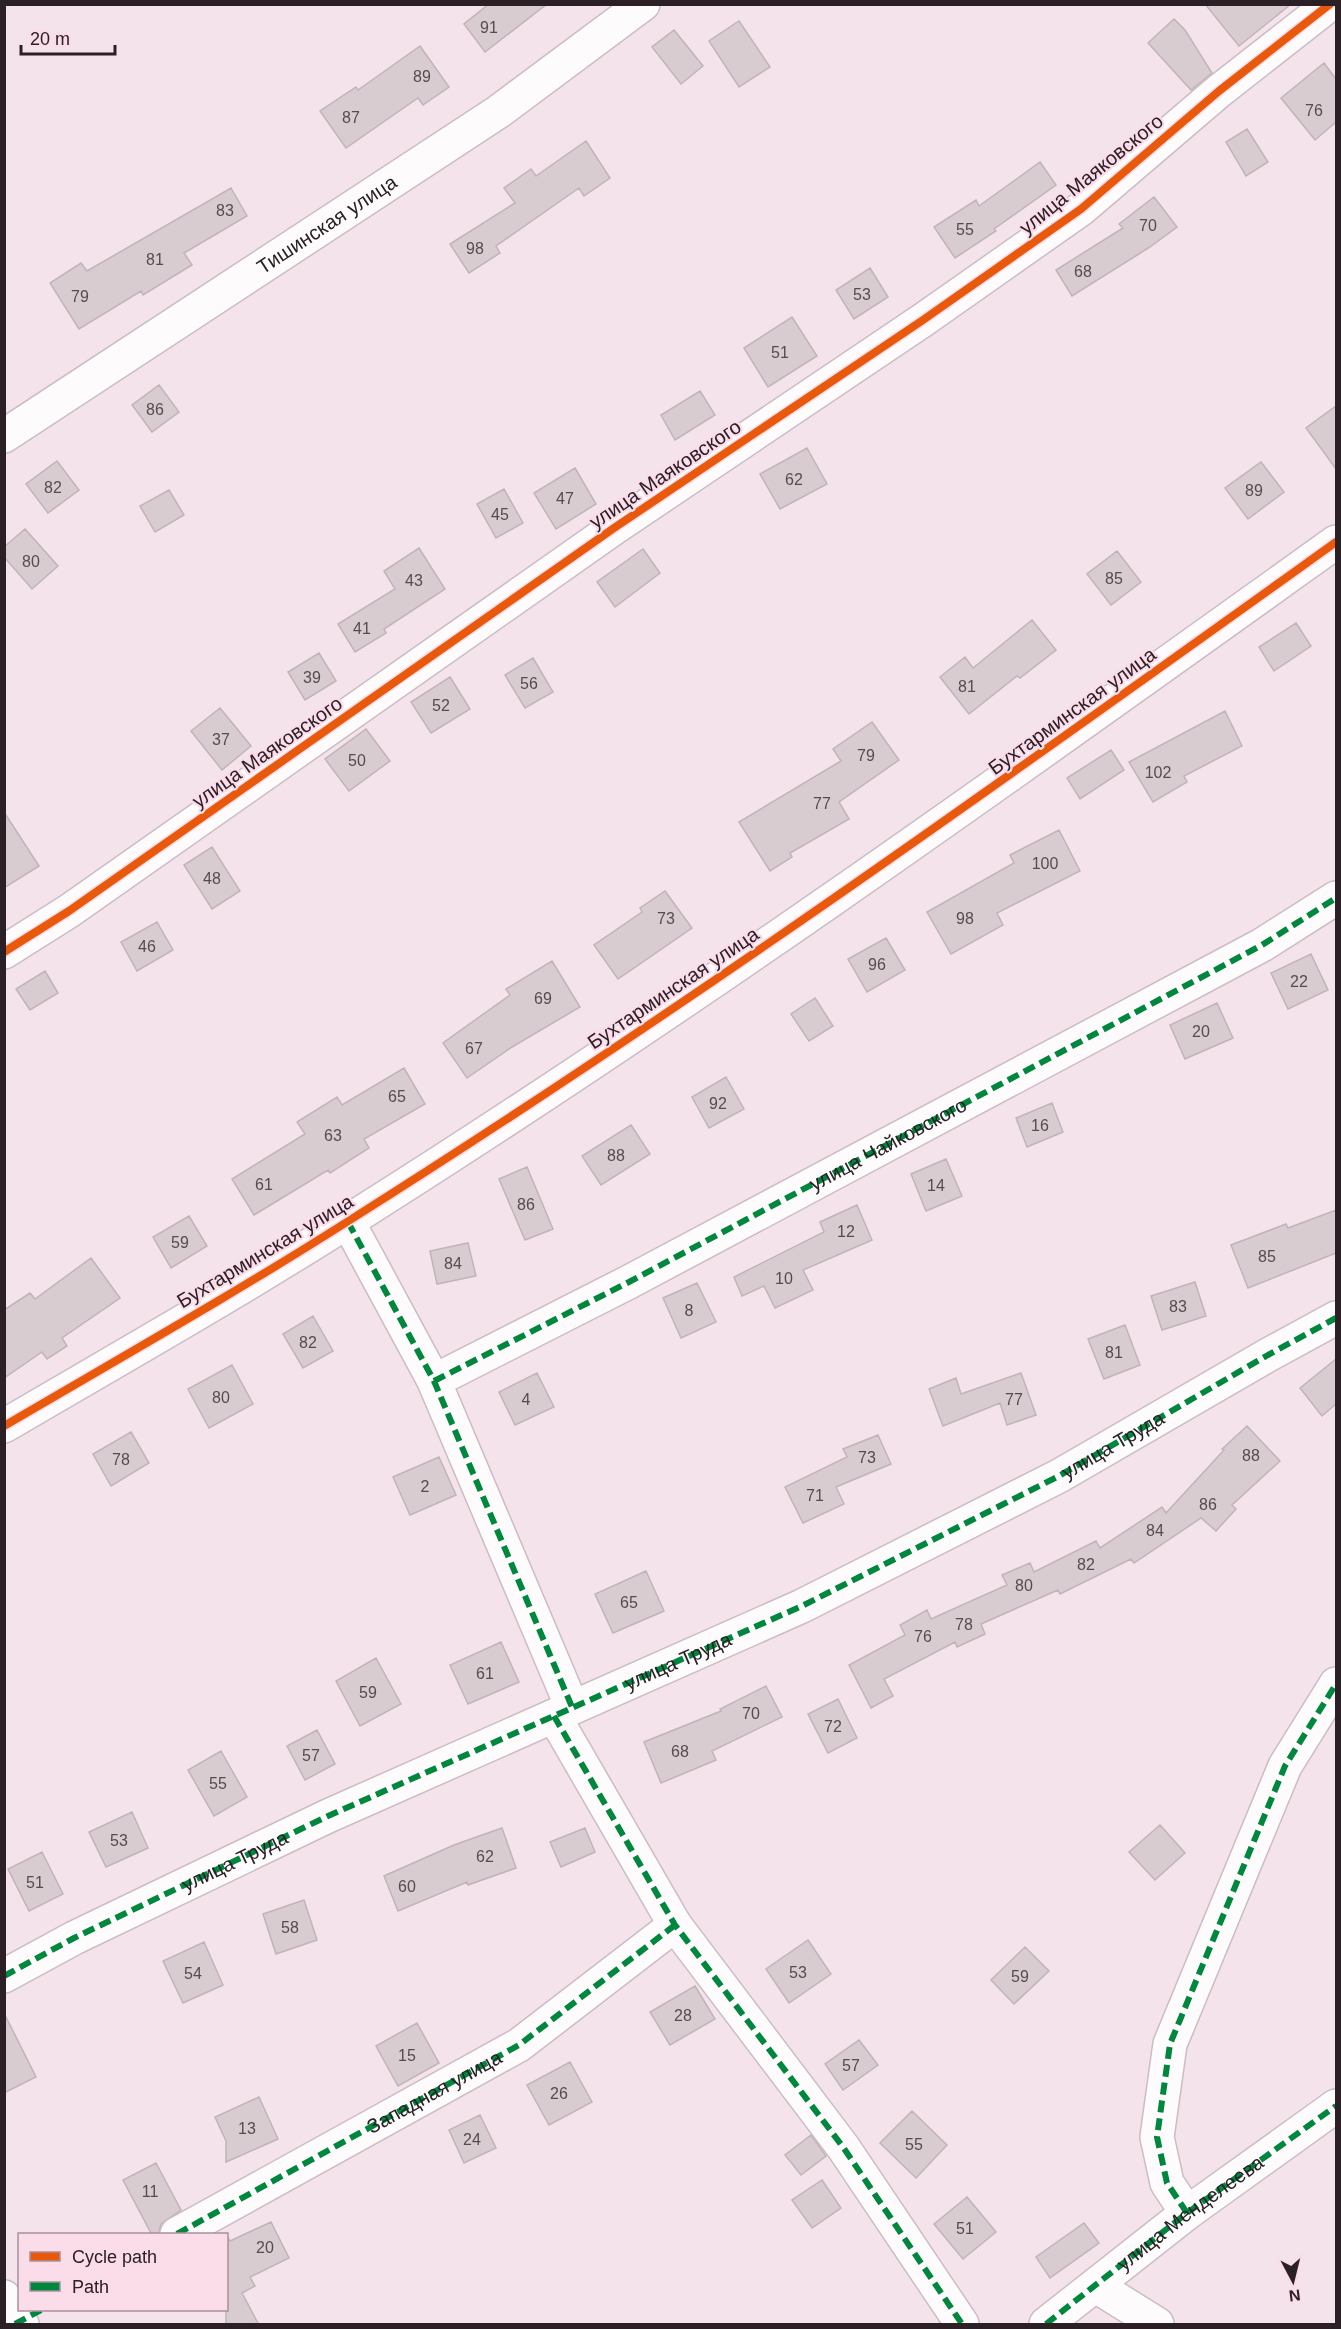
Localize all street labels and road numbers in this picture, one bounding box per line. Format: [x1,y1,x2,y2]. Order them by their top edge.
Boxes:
street label: улица Маяковского [1015,109,1167,239]
street label: Тишинская улица [253,170,401,278]
street label: улица Маяковского [585,415,745,533]
street label: Бухтарминская улица [984,642,1161,779]
street label: улица Маяковского [188,692,346,812]
street label: Бухтарминская улица [583,922,763,1053]
street label: улица Чайковского [806,1093,970,1195]
street label: Бухтарминская улица [173,1189,358,1312]
street label: улица Труда [1058,1406,1169,1483]
street label: улица Труда [621,1627,735,1694]
street label: улица Труда [178,1826,292,1896]
street label: Западная улица [363,2045,506,2138]
street label: улица Менделеева [1113,2150,1268,2275]

